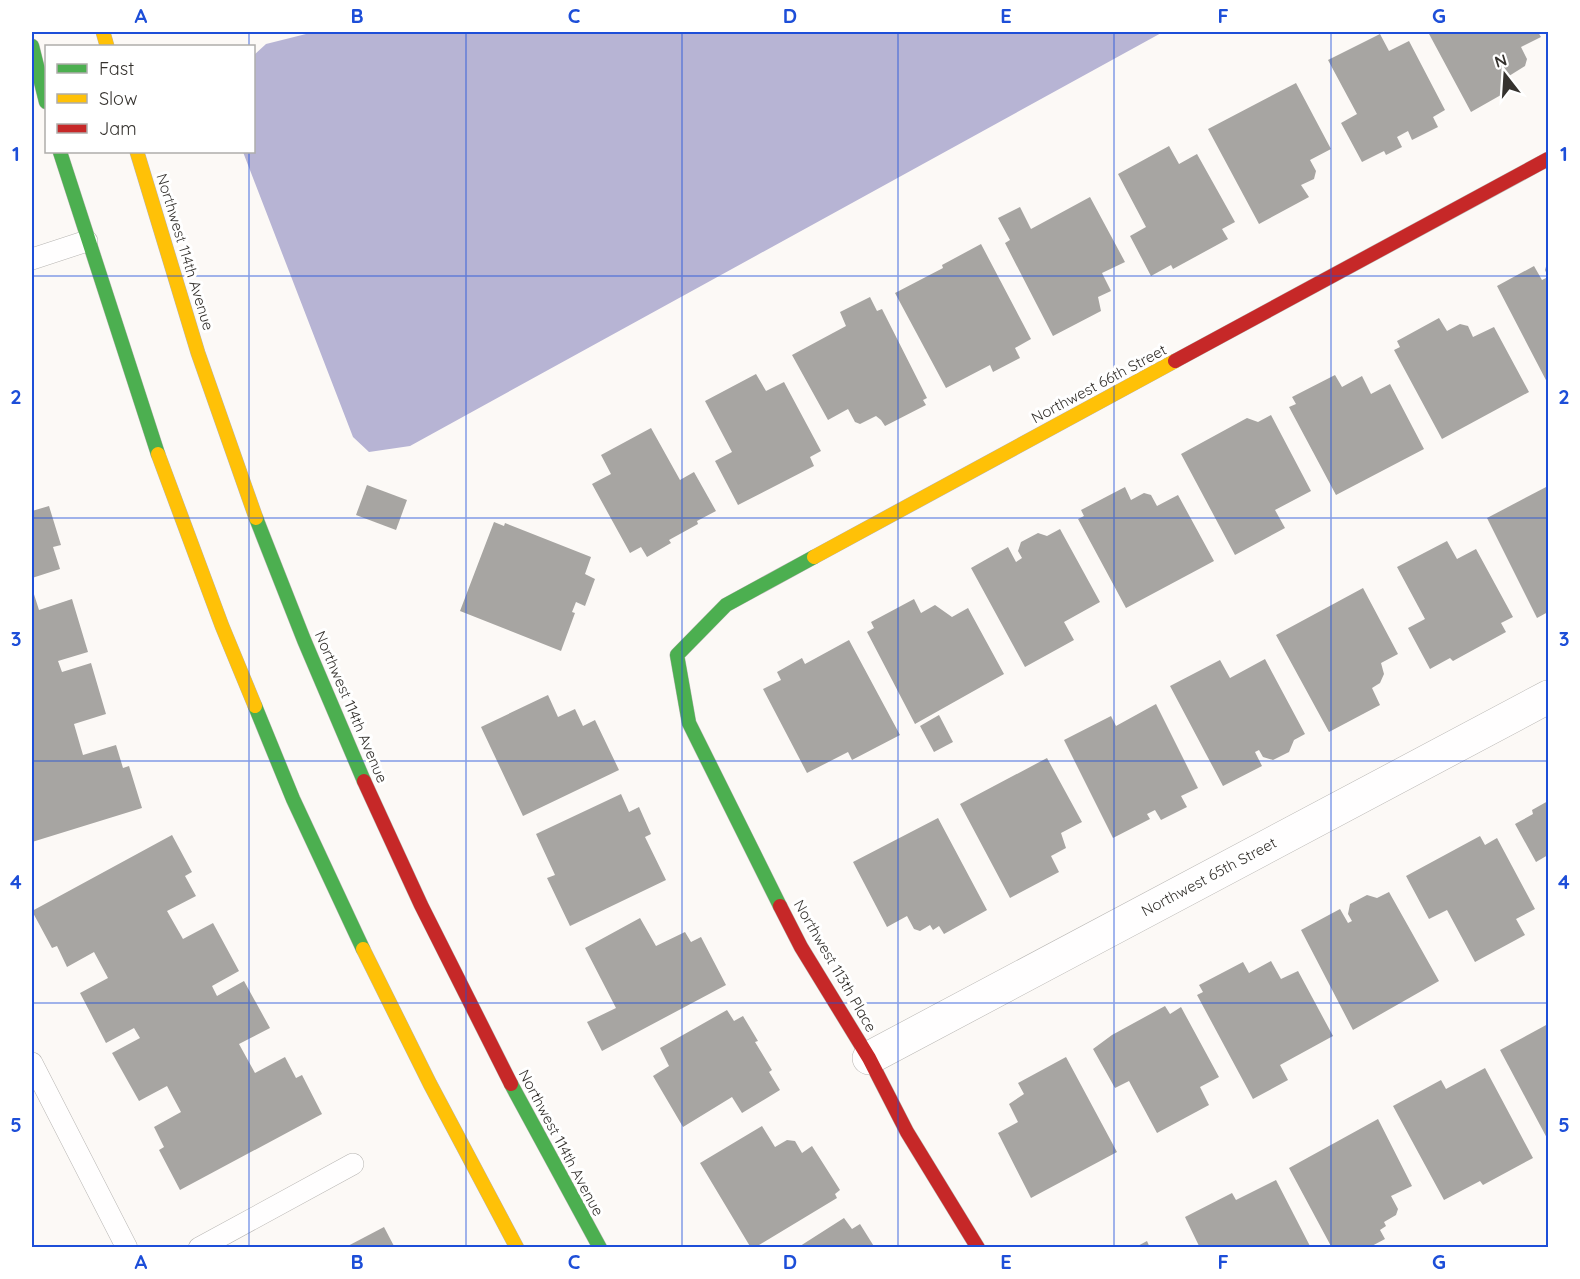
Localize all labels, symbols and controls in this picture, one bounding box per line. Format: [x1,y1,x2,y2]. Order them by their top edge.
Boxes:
text: A [135,3,148,28]
text: B [350,3,364,28]
text: C [568,3,581,28]
text: D [783,3,797,28]
text: E [1000,3,1012,28]
text: F [1217,3,1229,28]
text: G [1432,3,1446,28]
legend [45,45,255,153]
north arrow [1475,45,1535,105]
text: N [1492,49,1509,72]
text: Fast [99,57,134,80]
text: Slow [99,87,137,110]
text: Jam [99,117,137,140]
text: 1 [12,141,20,166]
text: 1 [1560,141,1568,166]
street label: Northwest 114th Avenue [153,171,218,333]
street label: Northwest 66th Street [1028,340,1170,427]
text: 2 [10,384,22,409]
text: 2 [1558,384,1570,409]
text: 3 [11,626,21,651]
text: 3 [1559,626,1569,651]
street label: Northwest 114th Avenue [311,628,392,786]
street label: Northwest 65th Street [1138,833,1280,920]
text: 4 [10,869,22,894]
text: 4 [1558,869,1570,894]
street label: Northwest 113th Place [790,896,881,1035]
street label: Northwest 114th Avenue [515,1066,608,1219]
text: 5 [10,1112,22,1137]
text: 5 [1558,1112,1570,1137]
text: A [135,1249,148,1274]
text: B [350,1249,364,1274]
text: C [568,1249,581,1274]
text: D [783,1249,797,1274]
text: E [1000,1249,1012,1274]
text: F [1217,1249,1229,1274]
text: G [1432,1249,1446,1274]

